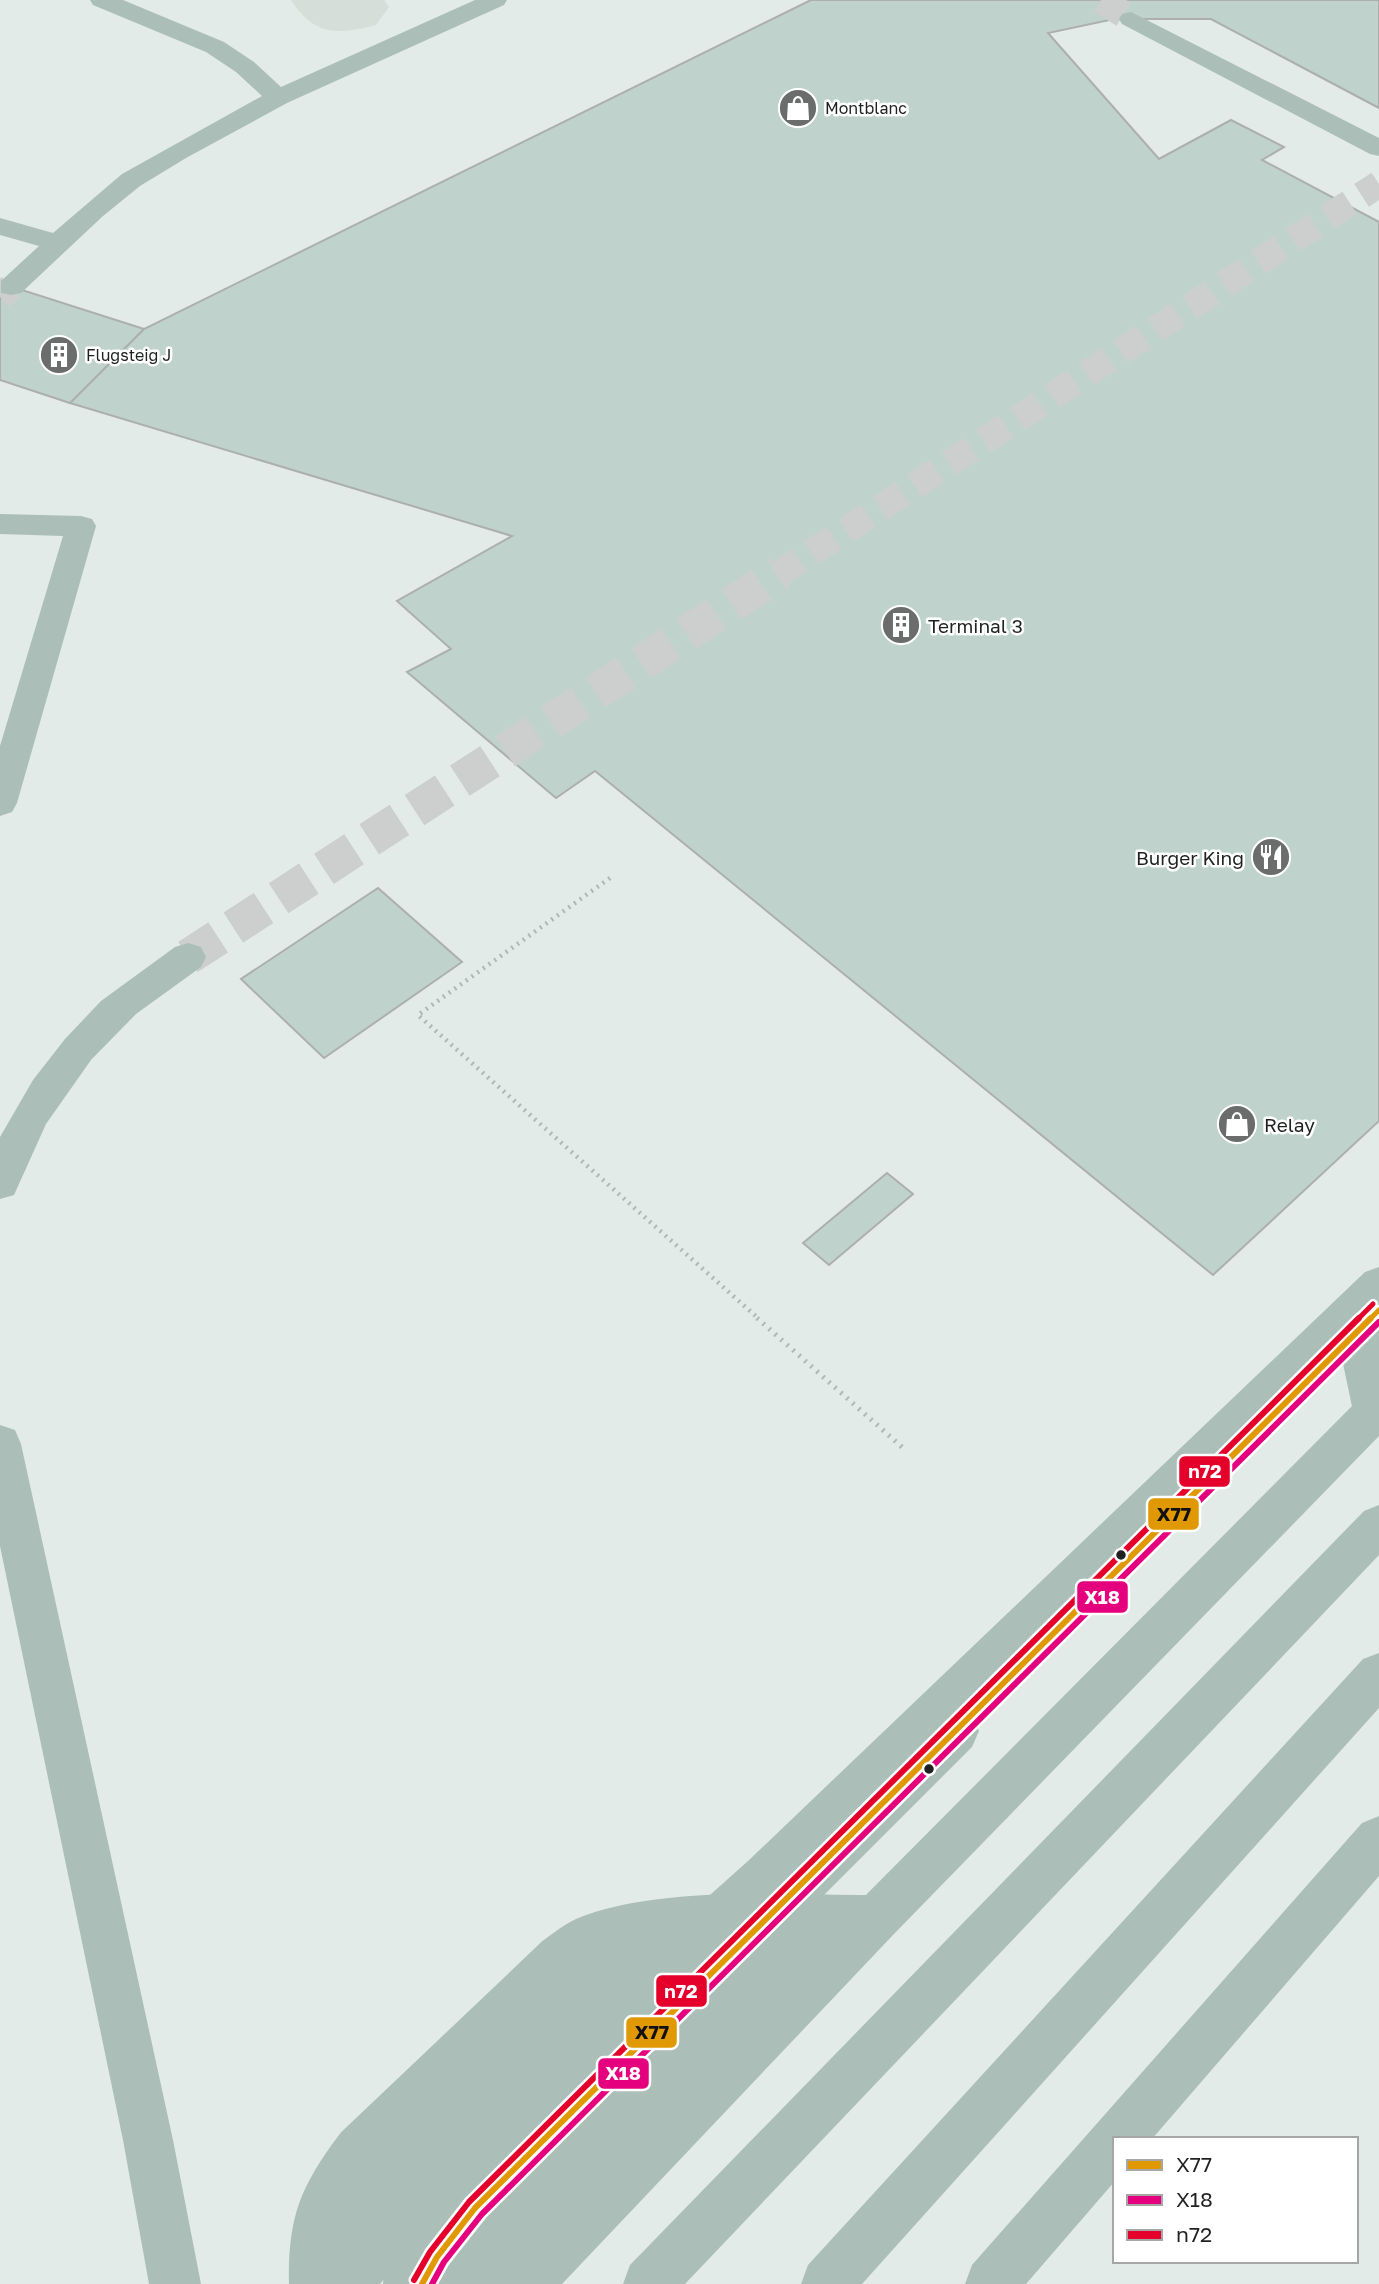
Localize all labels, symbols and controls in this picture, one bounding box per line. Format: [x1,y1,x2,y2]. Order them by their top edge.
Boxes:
shop icon: Montblanc [777,87,819,129]
place label: Montblanc [825,98,907,118]
building icon: Flugsteig J [38,334,80,376]
place label: Flugsteig J [86,345,171,365]
building icon: Terminal 3 [880,604,922,646]
place label: Terminal 3 [928,614,1023,637]
restaurant icon: Burger King [1250,836,1292,878]
place label: Burger King [1136,846,1244,869]
shop icon: Relay [1216,1103,1258,1145]
place label: Relay [1264,1113,1315,1136]
line badge: n72 [1178,1455,1231,1488]
text: n72 [1188,1459,1222,1482]
line badge: X77 [1147,1497,1200,1531]
text: X77 [1157,1502,1191,1525]
unlabelled marker [1114,1548,1128,1562]
line badge: X18 [1076,1580,1129,1614]
text: X18 [1084,1585,1120,1608]
unlabelled marker [922,1762,936,1776]
line badge: n72 [655,1974,708,2008]
text: n72 [664,1979,698,2002]
line badge: X77 [625,2016,678,2049]
text: X77 [635,2020,669,2043]
line badge: X18 [597,2057,650,2090]
text: X18 [605,2061,641,2084]
legend [1113,2137,1358,2263]
text: X77 [1176,2151,1212,2177]
text: X18 [1176,2186,1213,2212]
text: n72 [1176,2221,1212,2247]

